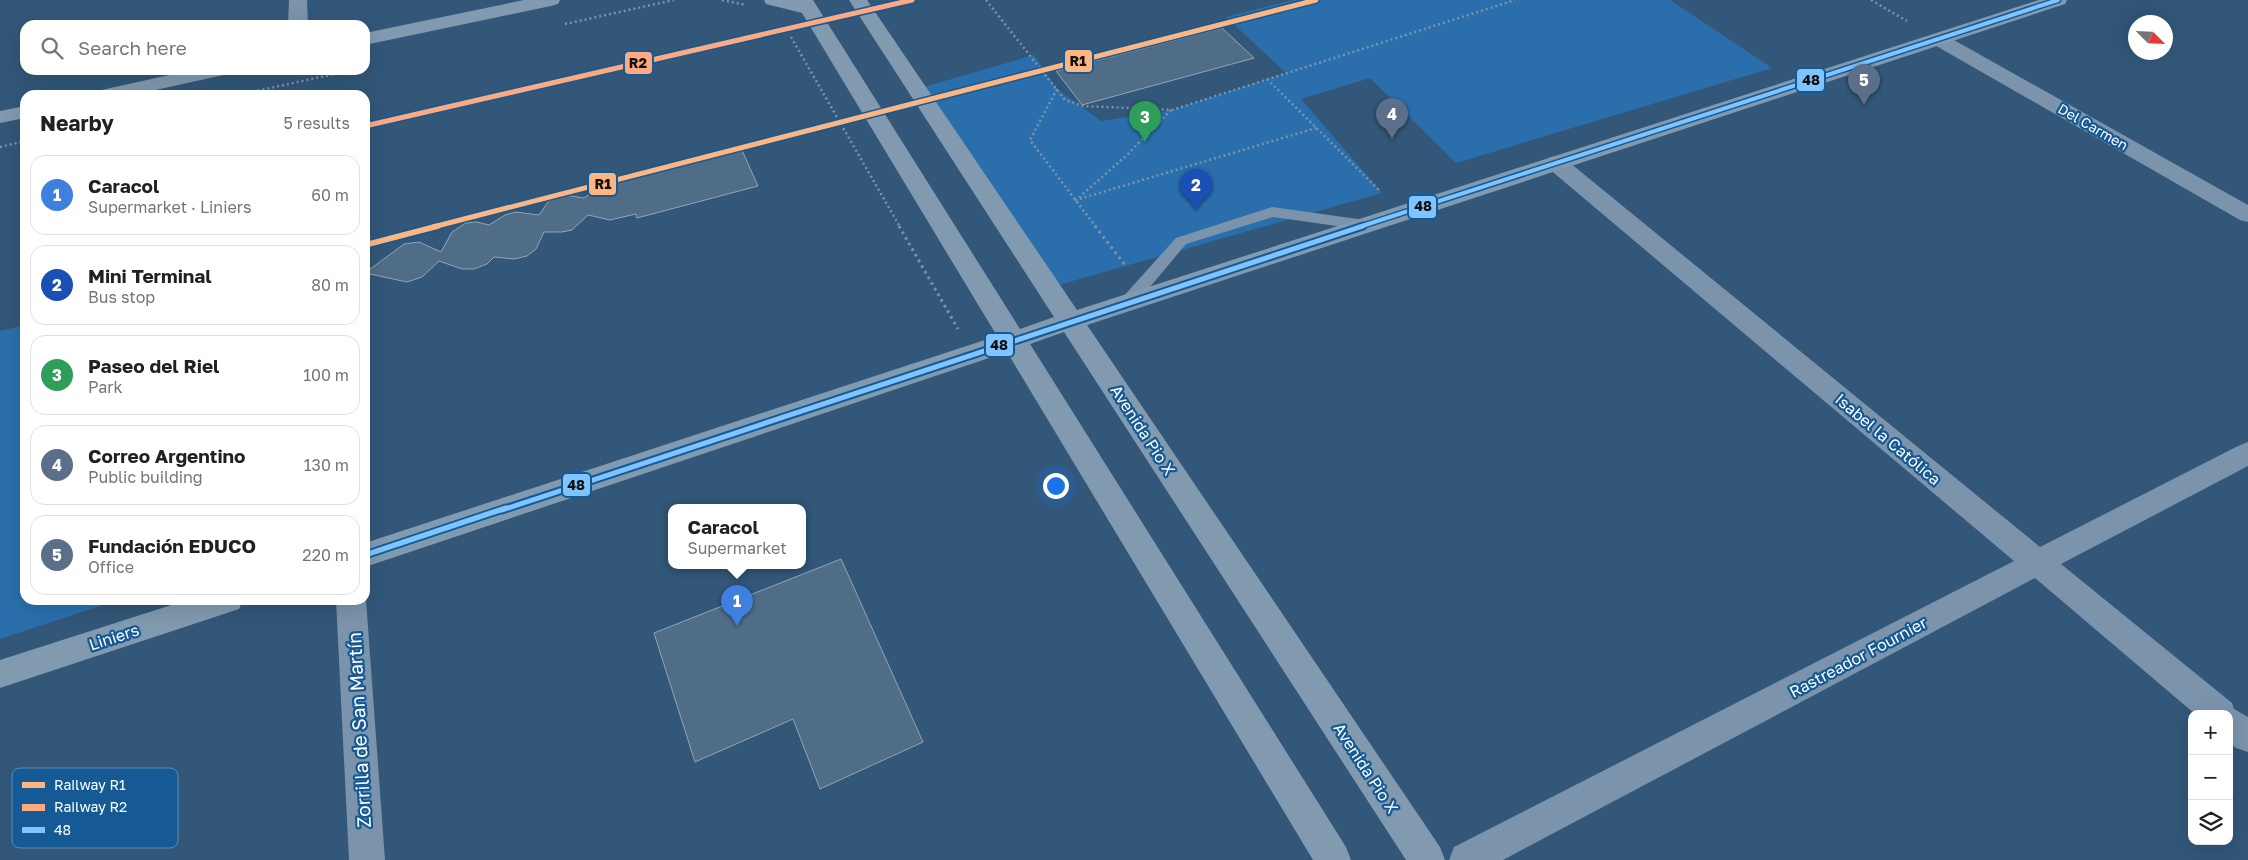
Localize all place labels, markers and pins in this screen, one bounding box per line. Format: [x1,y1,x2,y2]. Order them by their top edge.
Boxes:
pin: 5 [1848,64,1880,105]
pin: 4 [1376,98,1408,139]
pin: 3 [1129,101,1161,142]
pin: 2 [1180,169,1212,210]
pin: 1 [721,585,753,626]

